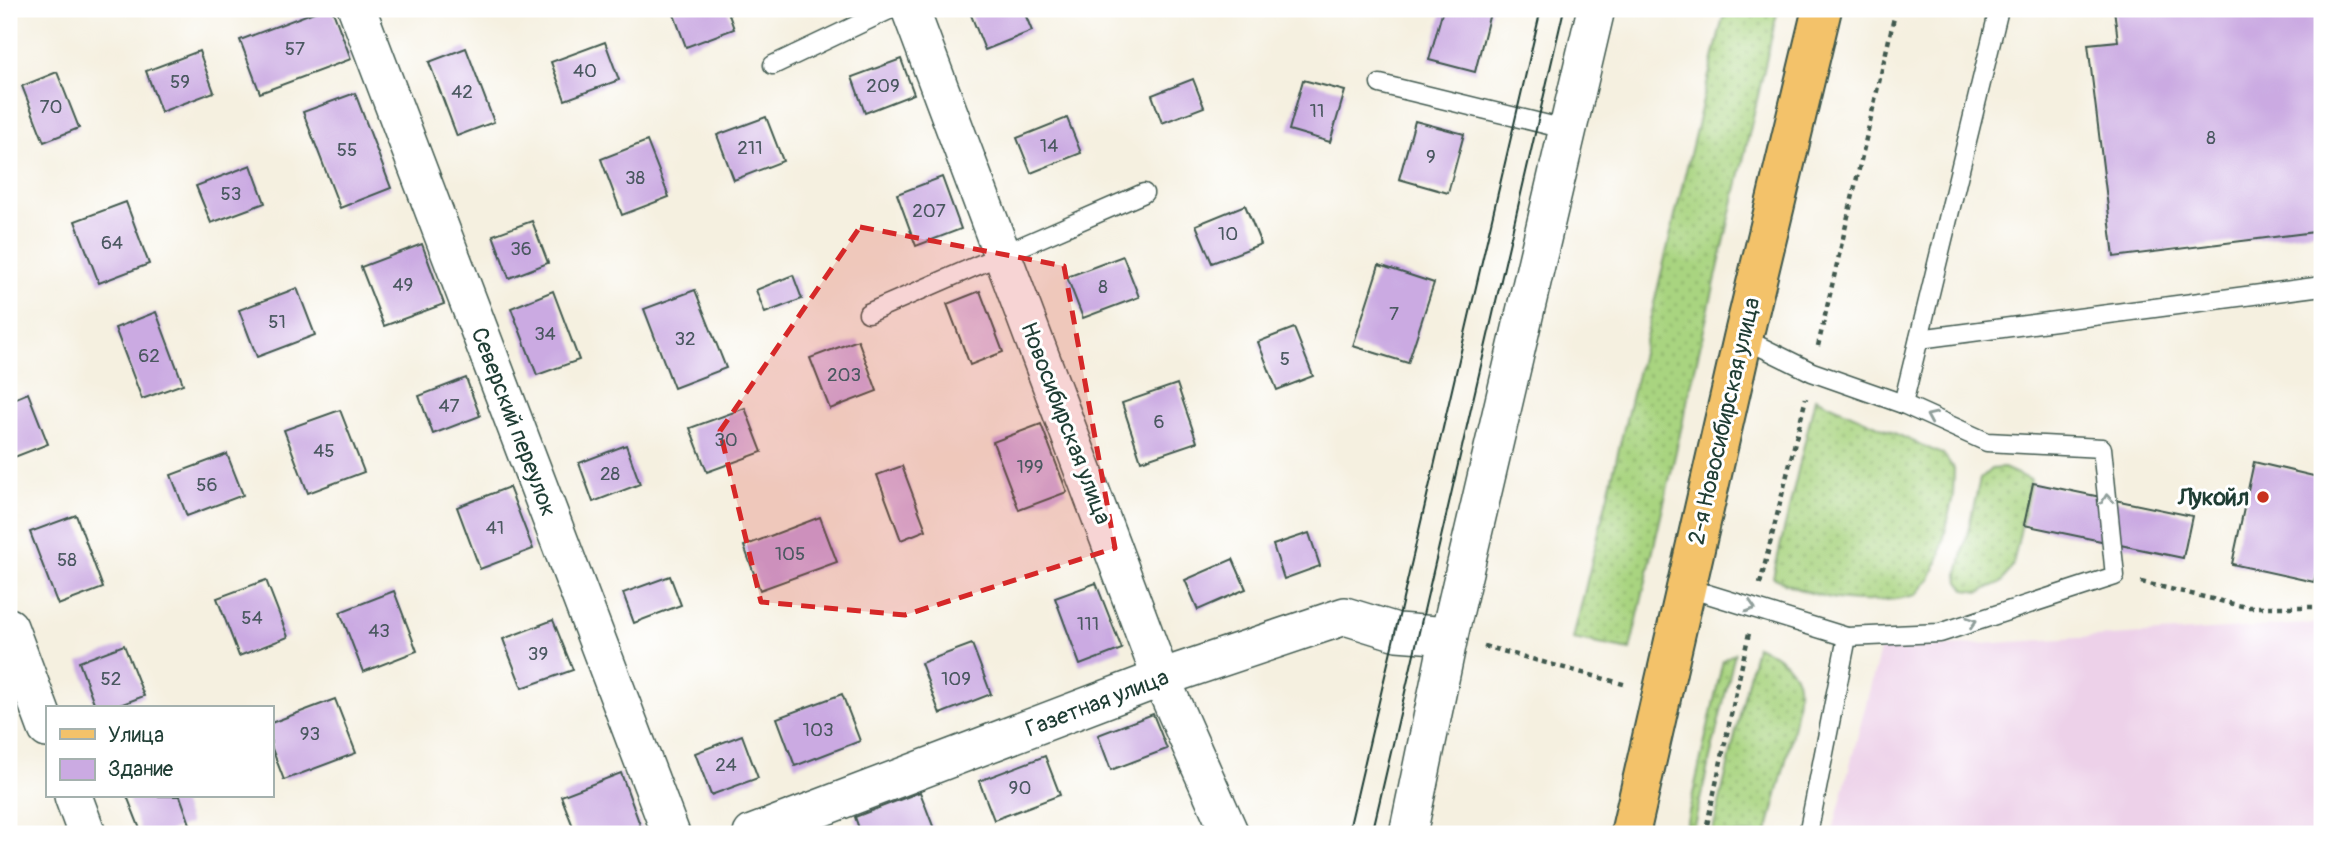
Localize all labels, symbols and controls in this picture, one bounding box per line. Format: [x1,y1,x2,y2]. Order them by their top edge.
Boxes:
house number: 57 [285,37,305,61]
house number: 40 [573,59,597,83]
house number: 59 [170,70,190,94]
house number: 209 [866,74,900,98]
house number: 42 [451,80,473,104]
house number: 70 [39,95,63,119]
house number: 11 [1310,99,1324,123]
house number: 8 [2206,126,2216,150]
house number: 14 [1040,134,1058,158]
house number: 211 [737,136,763,160]
house number: 55 [337,138,357,162]
house number: 9 [1426,145,1436,169]
house number: 38 [625,166,645,190]
house number: 53 [221,182,241,206]
house number: 207 [912,199,946,223]
house number: 10 [1218,222,1238,246]
house number: 64 [101,231,123,255]
house number: 36 [510,237,532,261]
house number: 49 [393,273,413,297]
house number: 8 [1098,275,1108,299]
street label: 2-я Новосибирская улица [1681,295,1767,547]
house number: 7 [1389,302,1399,326]
house number: 51 [268,310,286,334]
street label: Новосибирская улица [1014,318,1118,528]
house number: 34 [534,322,556,346]
street label: Северский переулок [465,323,563,521]
house number: 32 [674,327,696,351]
house number: 62 [138,344,160,368]
house number: 5 [1280,347,1290,371]
house number: 203 [827,363,861,387]
house number: 47 [438,394,460,418]
house number: 6 [1153,410,1165,434]
one-way arrow [1926,411,1938,425]
house number: 30 [714,428,738,452]
house number: 45 [313,439,335,463]
house number: 199 [1017,455,1044,479]
house number: 28 [600,462,620,486]
house number: 56 [196,473,218,497]
place label: Лукойл [2177,483,2249,512]
marker: Лукойл [2255,489,2271,505]
one-way arrow [2100,493,2115,504]
house number: 41 [486,516,504,540]
house number: 105 [775,542,805,566]
house number: 58 [57,548,77,572]
one-way arrow [1745,598,1757,613]
house number: 54 [241,606,263,630]
house number: 111 [1077,612,1099,636]
one-way arrow [1966,616,1978,631]
house number: 43 [368,619,390,643]
house number: 39 [528,642,548,666]
street label: Газетная улица [1021,662,1173,744]
house number: 52 [101,667,121,691]
house number: 109 [941,667,971,691]
legend [46,706,273,798]
house number: 103 [802,718,834,742]
text: Улица [108,722,164,749]
house number: 93 [300,722,320,746]
house number: 24 [715,753,737,777]
text: Здание [108,756,174,783]
house number: 90 [1009,776,1031,800]

